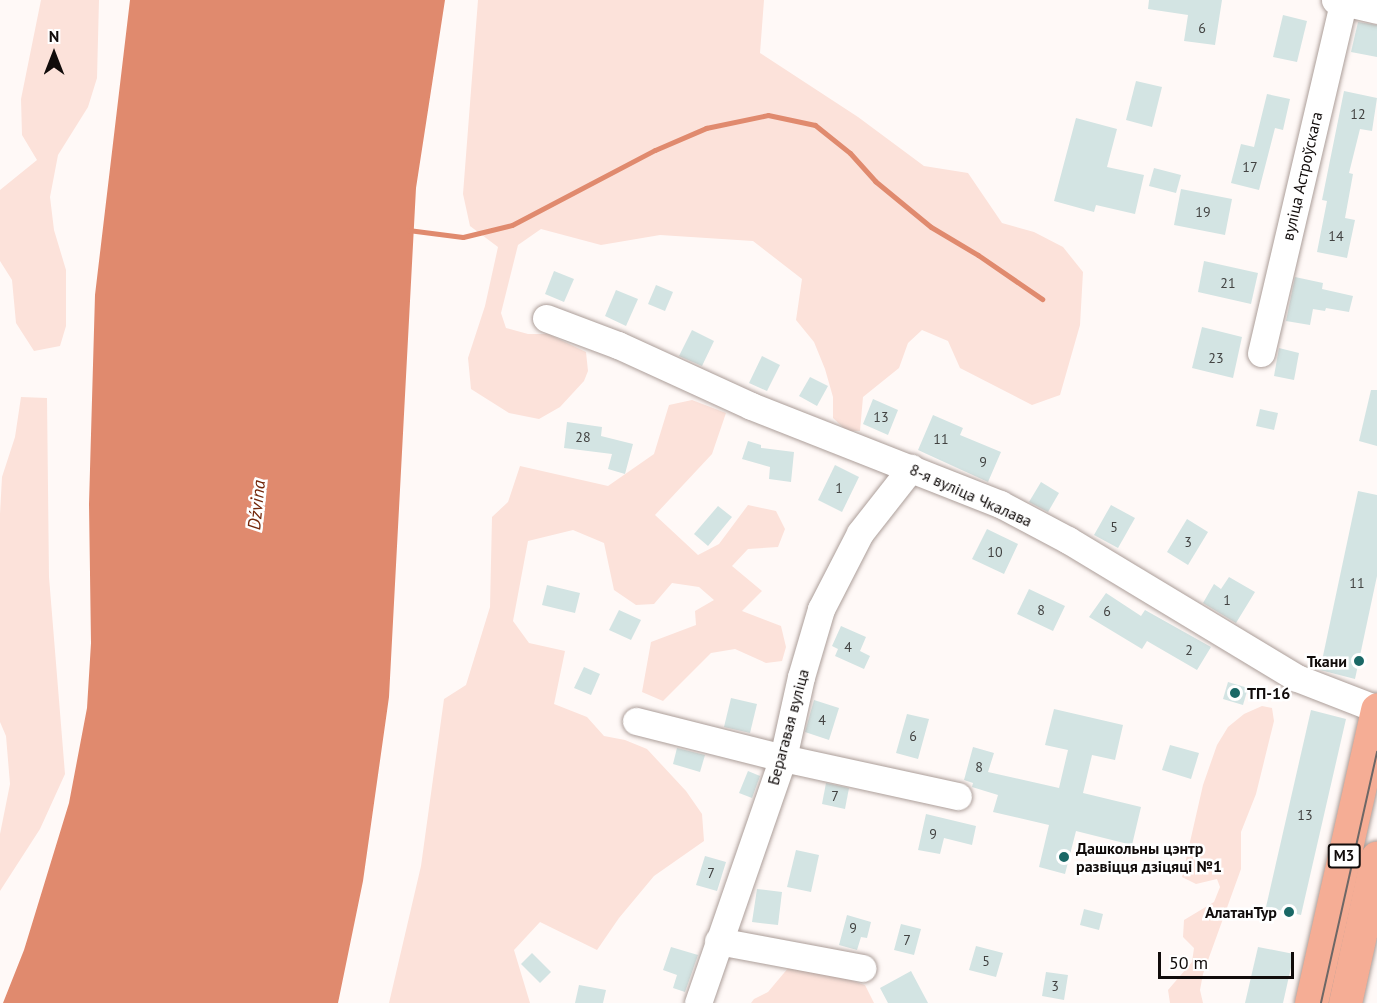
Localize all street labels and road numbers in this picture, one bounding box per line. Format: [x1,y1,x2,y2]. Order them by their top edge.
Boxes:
street label: вуліца Астроўскага [1278,110,1326,242]
street label: 8-я вуліца Чкалава [907,459,1035,531]
street label: Берагавая вуліца [763,667,813,787]
road number: М3 [1328,844,1360,868]

